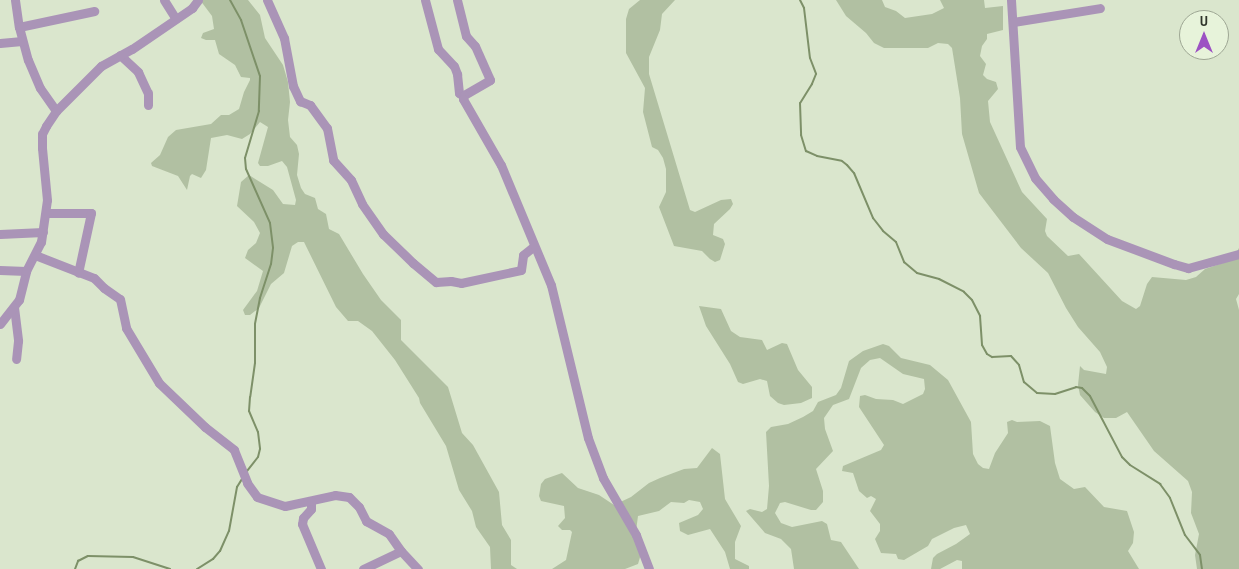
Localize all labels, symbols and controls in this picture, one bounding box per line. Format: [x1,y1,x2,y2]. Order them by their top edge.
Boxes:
north arrow [1179,10,1229,60]
text: U [1200,12,1208,30]

